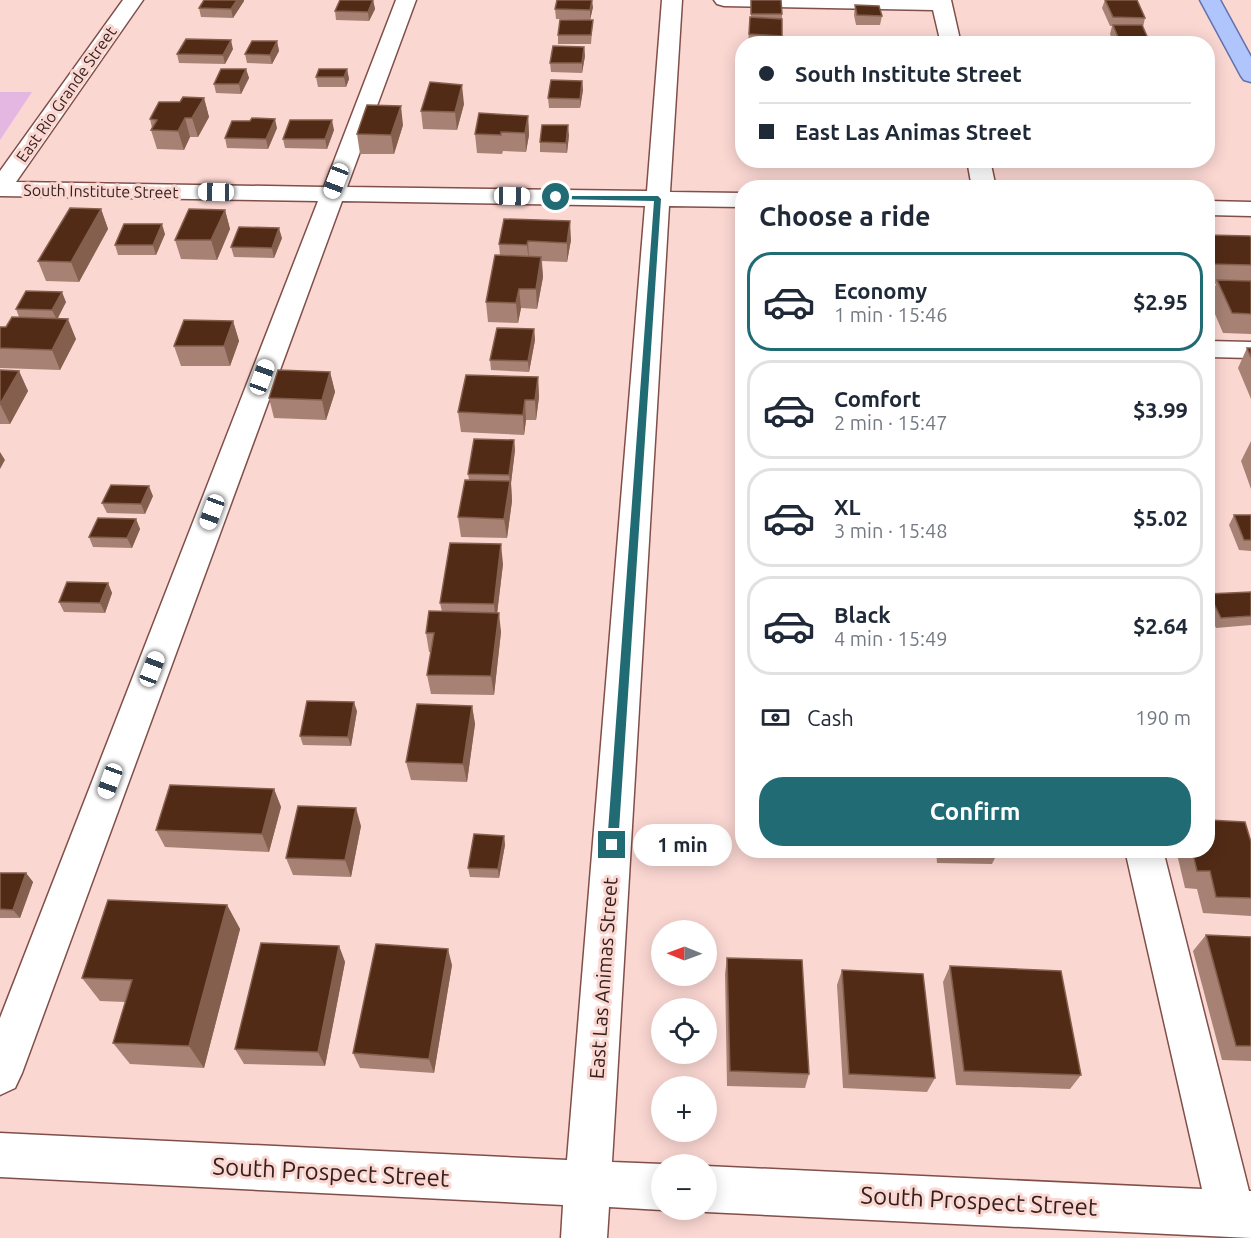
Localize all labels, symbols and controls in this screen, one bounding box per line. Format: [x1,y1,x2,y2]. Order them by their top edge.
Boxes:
street label: East Rio Grande Street [12,22,120,165]
text: South Institute Street [795,61,1022,86]
text: East Las Animas Street [795,119,1031,144]
car [321,161,351,201]
street label: South Institute Street [23,181,179,201]
car [198,183,234,201]
route start [542,183,569,210]
car [494,187,530,205]
text: Choose a ride [759,201,931,231]
icon: car [762,275,816,329]
text: Economy [834,278,927,303]
text: $2.95 [1133,289,1188,314]
text: 1 min · 15:46 [834,303,948,326]
car [247,357,277,397]
icon: car [762,383,816,437]
text: Comfort [834,386,921,411]
text: $3.99 [1133,397,1188,422]
text: 2 min · 15:47 [834,411,948,434]
icon: car [762,491,816,545]
car [197,492,227,532]
text: XL [834,494,861,519]
text: $5.02 [1133,505,1188,530]
text: 3 min · 15:48 [834,519,948,542]
icon: car [762,599,816,653]
text: Black [834,602,891,627]
text: $2.64 [1133,613,1188,638]
text: 4 min · 15:49 [834,627,948,650]
car [137,649,167,689]
icon: cash [759,701,792,734]
text: Cash [807,705,854,730]
text: 190 m [1135,706,1191,729]
car [95,761,125,801]
button: Confirm [759,777,1191,846]
callout: 1 min [633,824,732,866]
route end [598,831,625,858]
text: 1 min [657,833,708,856]
street label: East Las Animas Street [584,876,622,1080]
north arrow [651,920,717,986]
map controls [651,920,717,1220]
button: locate [651,998,717,1064]
button: + [651,1076,717,1142]
street label: South Prospect Street [212,1152,451,1192]
button: − [651,1154,717,1220]
street label: South Prospect Street [860,1181,1099,1221]

